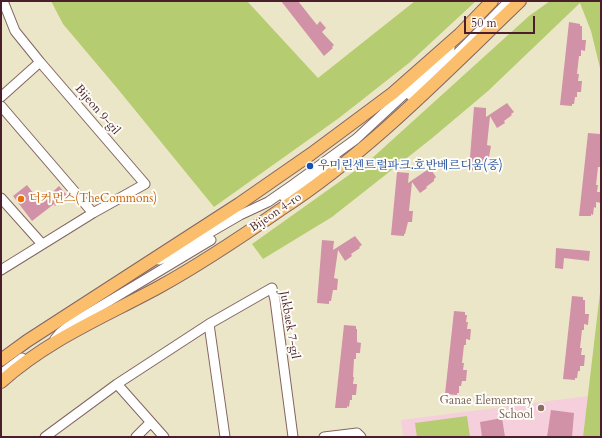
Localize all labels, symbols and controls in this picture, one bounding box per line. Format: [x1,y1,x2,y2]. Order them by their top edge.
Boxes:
scale bar [466,8,537,34]
text: 50 m [471,15,497,31]
street label: Bijeon 9-gil [71,82,123,138]
place label: 우미린센트럴파크.호반베르디움(중) [318,159,503,173]
marker: 우미린센트럴파크.호반베르디움(중) [305,161,315,171]
street label: Bijeon 4-ro [247,190,305,236]
place label: 더커먼스(TheCommons) [29,192,157,206]
marker: 더커먼스(TheCommons) [16,194,26,204]
street label: Jukbaek 7-gil [276,290,302,360]
place label: Ganae Elementary School [440,394,533,422]
marker: Ganae Elementary School [536,403,546,413]

